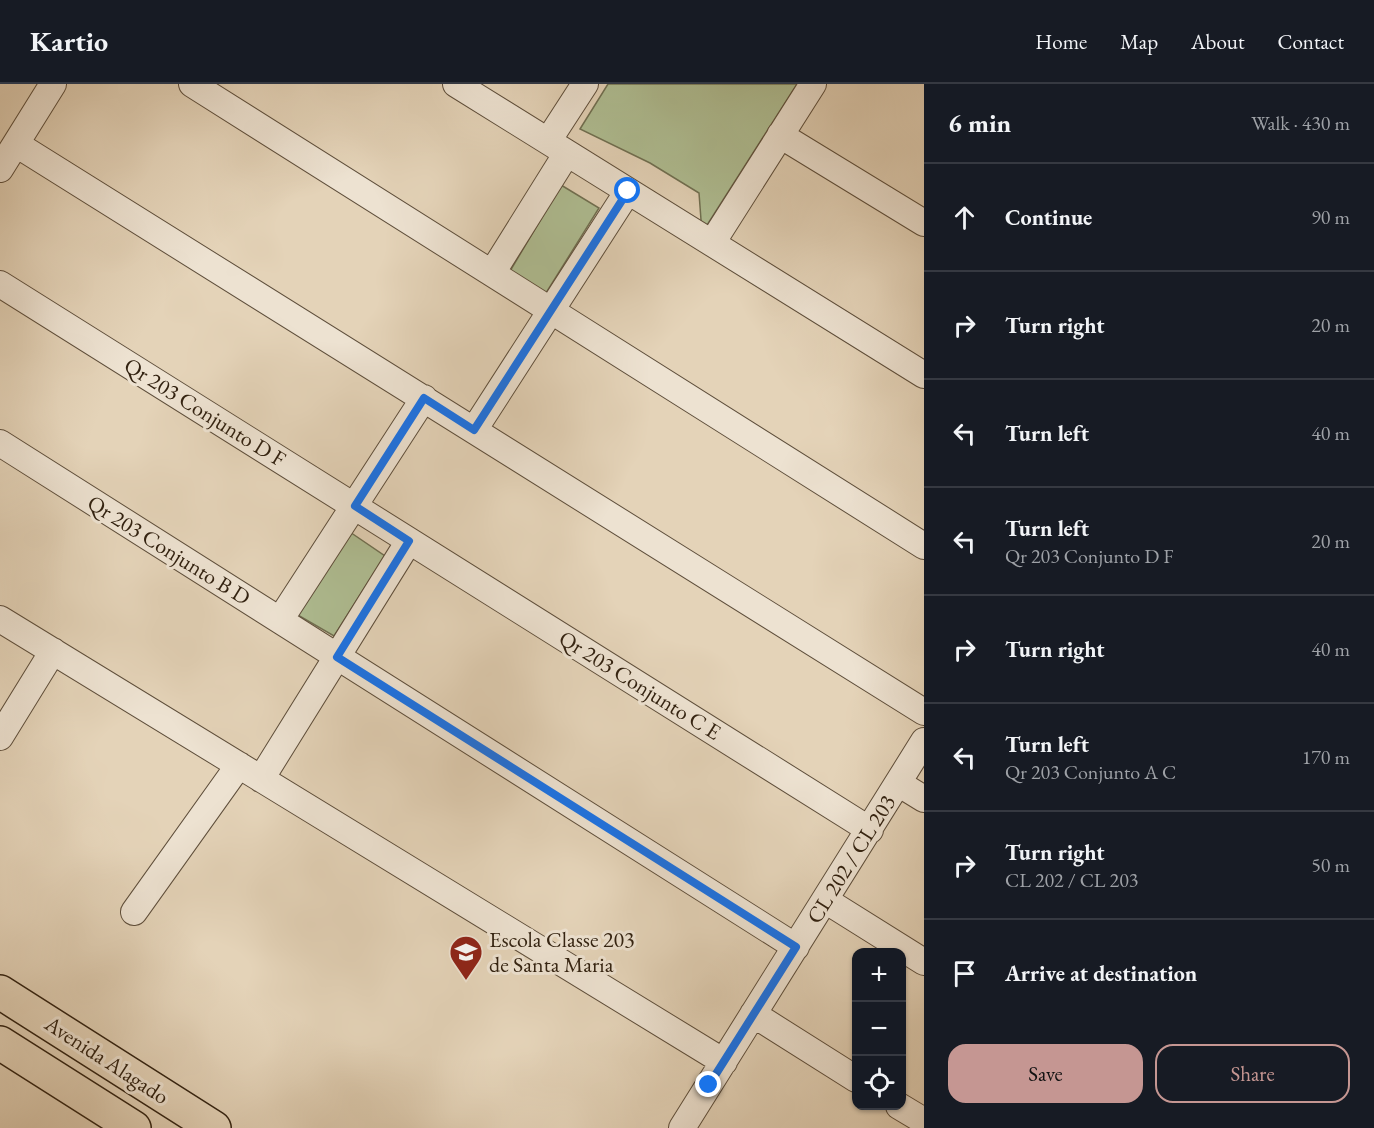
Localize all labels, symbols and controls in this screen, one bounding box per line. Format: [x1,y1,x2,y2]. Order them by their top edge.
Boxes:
text: Kartio [30,23,108,59]
text: Home [1035,28,1087,55]
text: Map [1120,28,1158,55]
text: About [1191,28,1244,55]
text: Contact [1277,28,1344,55]
text: 6 min [948,106,1011,140]
text: Walk · 430 m [1251,110,1350,136]
route start [614,177,640,203]
icon: ahead [948,201,981,234]
text: Continue [1005,203,1092,232]
text: 90 m [1311,204,1350,230]
icon: right [948,309,981,342]
text: Turn right [1005,311,1104,340]
text: 20 m [1311,312,1350,338]
street label: Qr 203 Conjunto D F [119,351,291,473]
icon: left [948,417,981,450]
text: Turn left [1005,419,1089,448]
text: 40 m [1311,420,1350,446]
street label: Qr 203 Conjunto B D [82,488,256,612]
text: Turn left [1005,514,1089,543]
icon: left [948,525,981,558]
text: 20 m [1311,528,1350,554]
text: Qr 203 Conjunto D F [1005,543,1174,569]
street label: Qr 203 Conjunto C E [554,624,726,746]
icon: right [948,633,981,666]
text: Turn right [1005,635,1104,664]
text: 40 m [1311,636,1350,662]
text: Turn left [1005,730,1089,759]
icon: left [948,741,981,774]
text: 170 m [1302,744,1350,770]
text: Qr 203 Conjunto A C [1005,759,1176,785]
street label: CL 202 / CL 203 [800,789,902,929]
text: Turn right [1005,838,1104,867]
icon: right [948,849,981,882]
text: 50 m [1311,852,1350,878]
text: CL 202 / CL 203 [1005,867,1138,893]
place label: Escola Classe 203 de Santa Maria [489,925,635,979]
school or university icon: Escola Classe 203 de Santa Maria [448,934,484,981]
map controls [852,948,906,1110]
button: + [852,948,906,1002]
icon: arrive [948,957,981,990]
text: Arrive at destination [1005,959,1197,988]
button: − [852,1002,906,1056]
street label: Avenida Alagado [39,1009,175,1111]
button: Save [948,1044,1143,1103]
button: Share [1155,1044,1350,1103]
button: locate [852,1056,906,1110]
route end [695,1071,721,1097]

